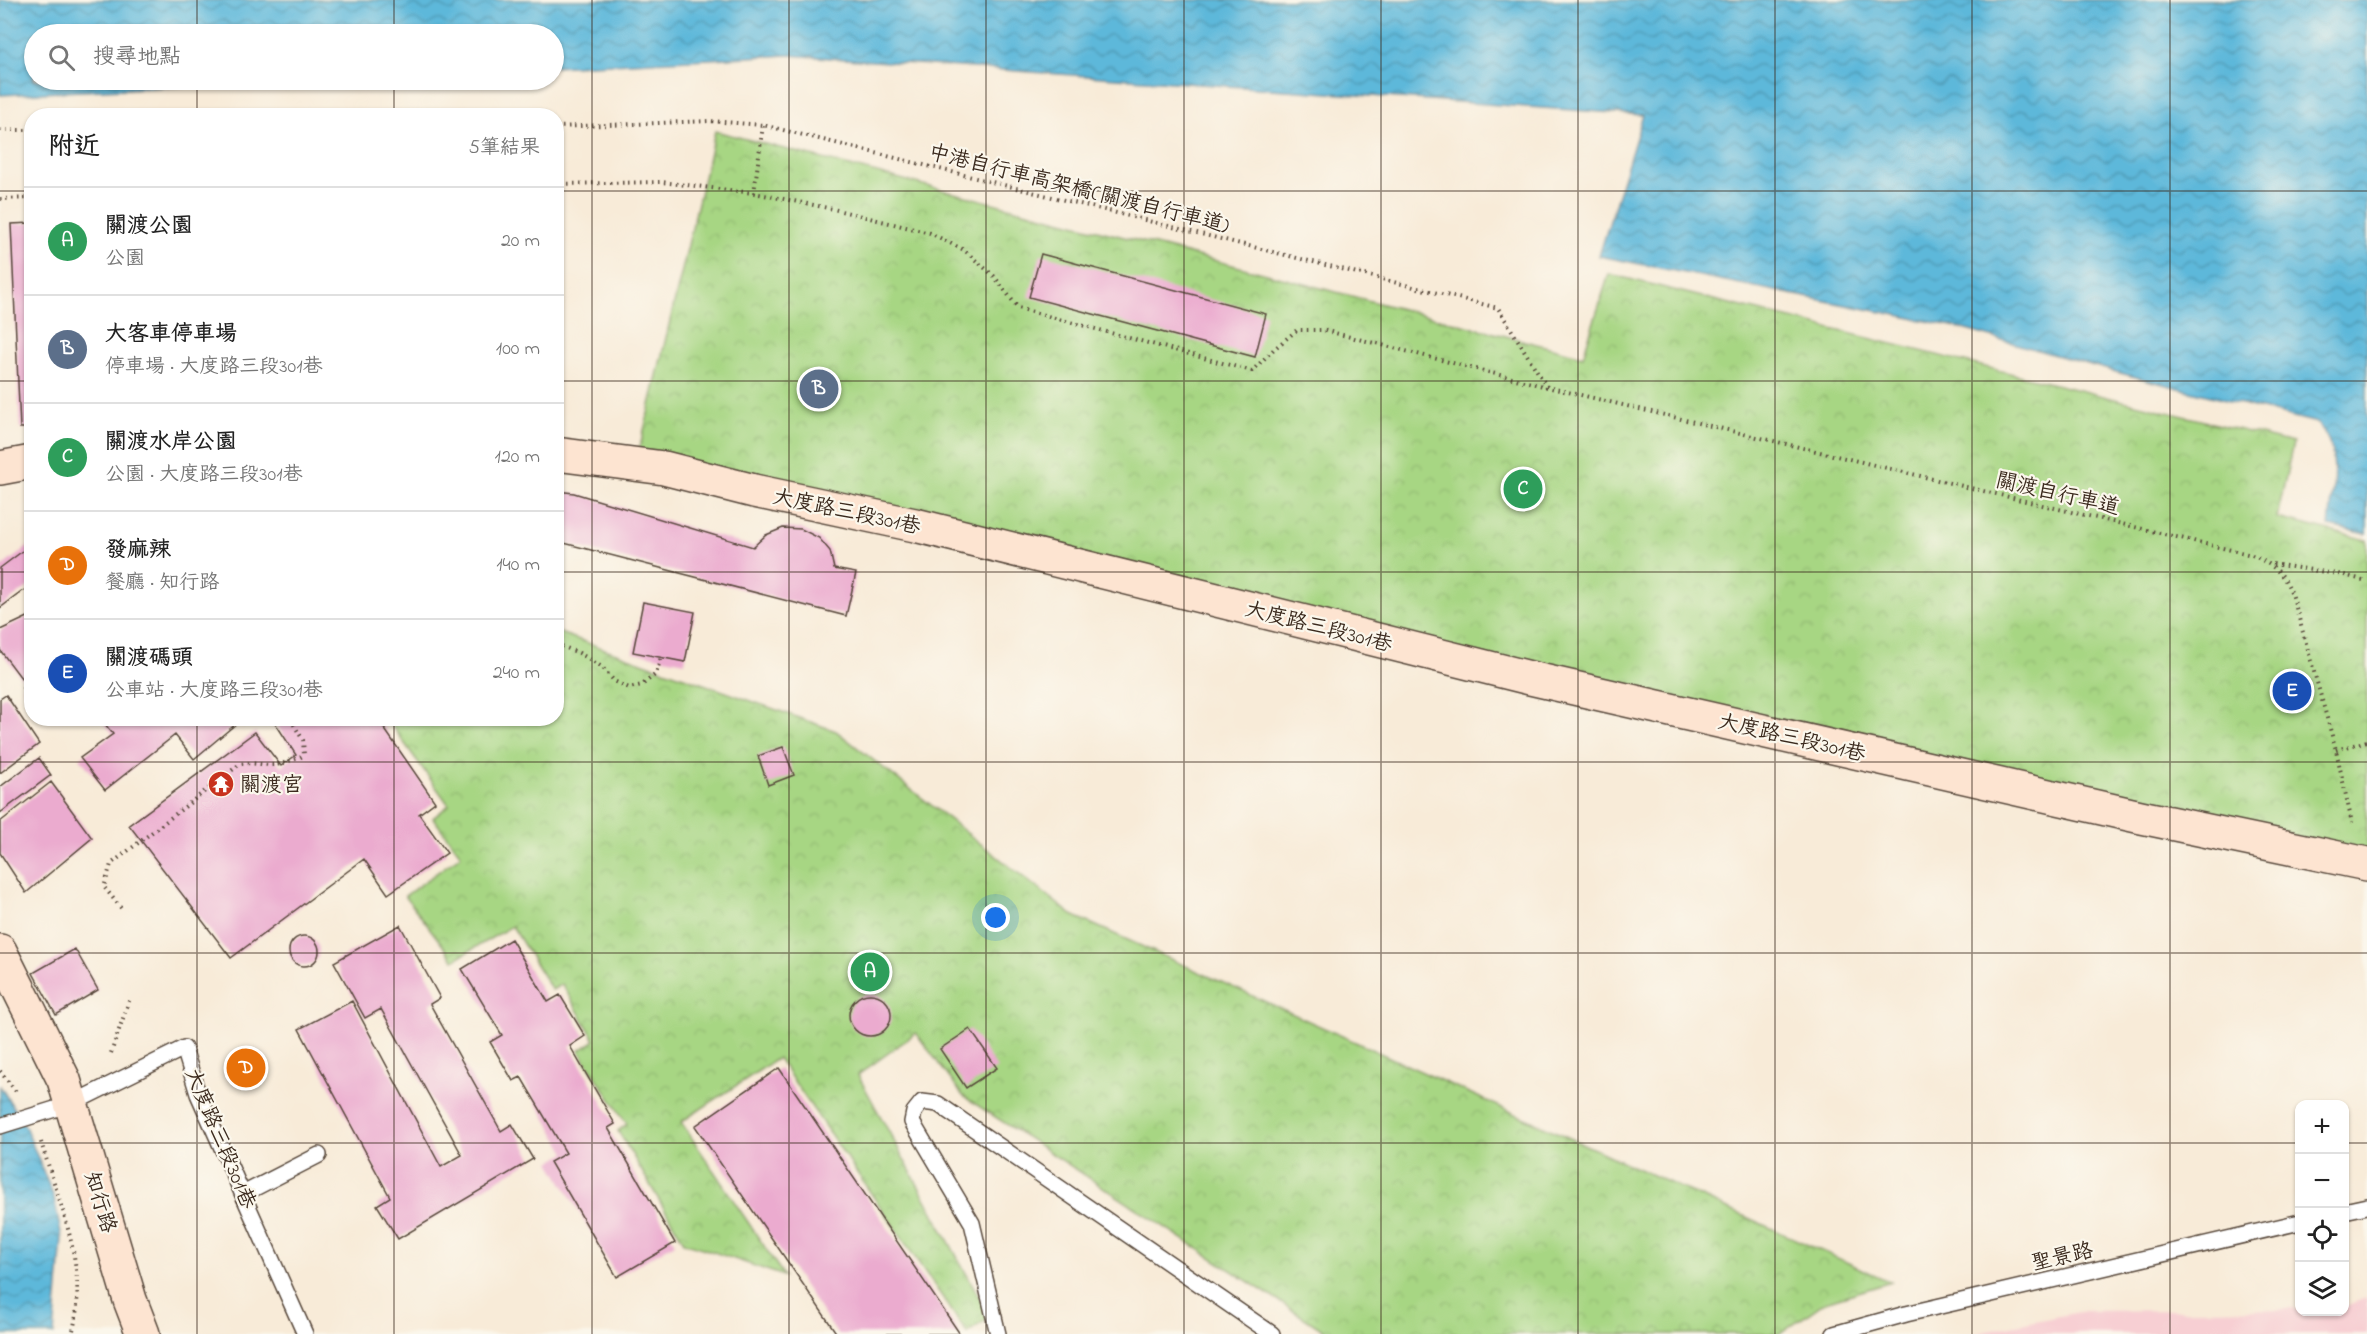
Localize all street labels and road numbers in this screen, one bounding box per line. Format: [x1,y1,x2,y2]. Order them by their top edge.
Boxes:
street label: 中港自行車高架橋(關渡自行車道) [925,138,1232,242]
street label: 關渡自行車道 [1993,466,2122,524]
street label: 大度路三段301巷 [770,483,923,543]
street label: 大度路三段301巷 [1242,595,1395,661]
street label: 大度路三段301巷 [1715,707,1868,770]
street label: 大度路三段301巷 [176,1064,262,1214]
street label: 知行路 [76,1168,123,1237]
street label: 聖景路 [2028,1236,2097,1280]

